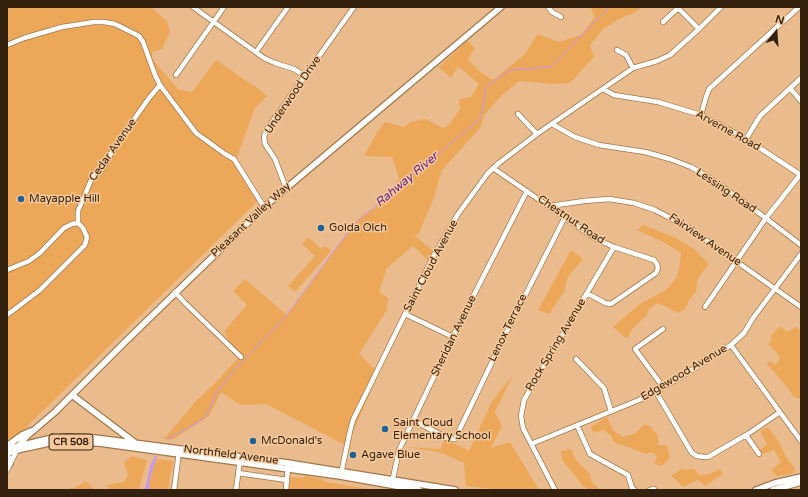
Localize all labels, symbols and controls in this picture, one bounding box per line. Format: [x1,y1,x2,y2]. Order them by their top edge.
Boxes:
north arrow [756,12,796,52]
text: N [774,13,786,28]
street label: Underwood Drive [262,54,324,136]
street label: Arverne Road [693,108,763,154]
street label: Cedar Avenue [87,116,139,184]
water label: Rahway River [373,150,441,210]
street label: Lessing Road [693,166,759,216]
street label: Pleasant Valley Way [209,180,293,260]
place label: Mayapple Hill [29,192,100,206]
street label: Chestnut Road [535,193,607,247]
marker: Mayapple Hill [16,194,26,204]
street label: Fairview Avenue [666,211,744,269]
street label: Saint Cloud Avenue [401,218,461,314]
place label: Golda Olch [329,221,387,235]
marker: Golda Olch [316,223,326,233]
street label: Lenox Terrace [486,292,530,364]
street label: Sheridan Avenue [429,293,479,379]
street label: Rock Spring Avenue [523,296,589,394]
street label: Edgewood Avenue [639,342,729,404]
place label: Saint Cloud Elementary School [393,416,491,442]
marker: Saint Cloud Elementary School [380,424,390,434]
road number: CR 508 [49,434,93,450]
place label: McDonald's [261,434,322,448]
marker: McDonald's [248,436,258,446]
street label: Northfield Avenue [183,443,279,467]
place label: Agave Blue [361,448,420,462]
marker: Agave Blue [348,450,358,460]

